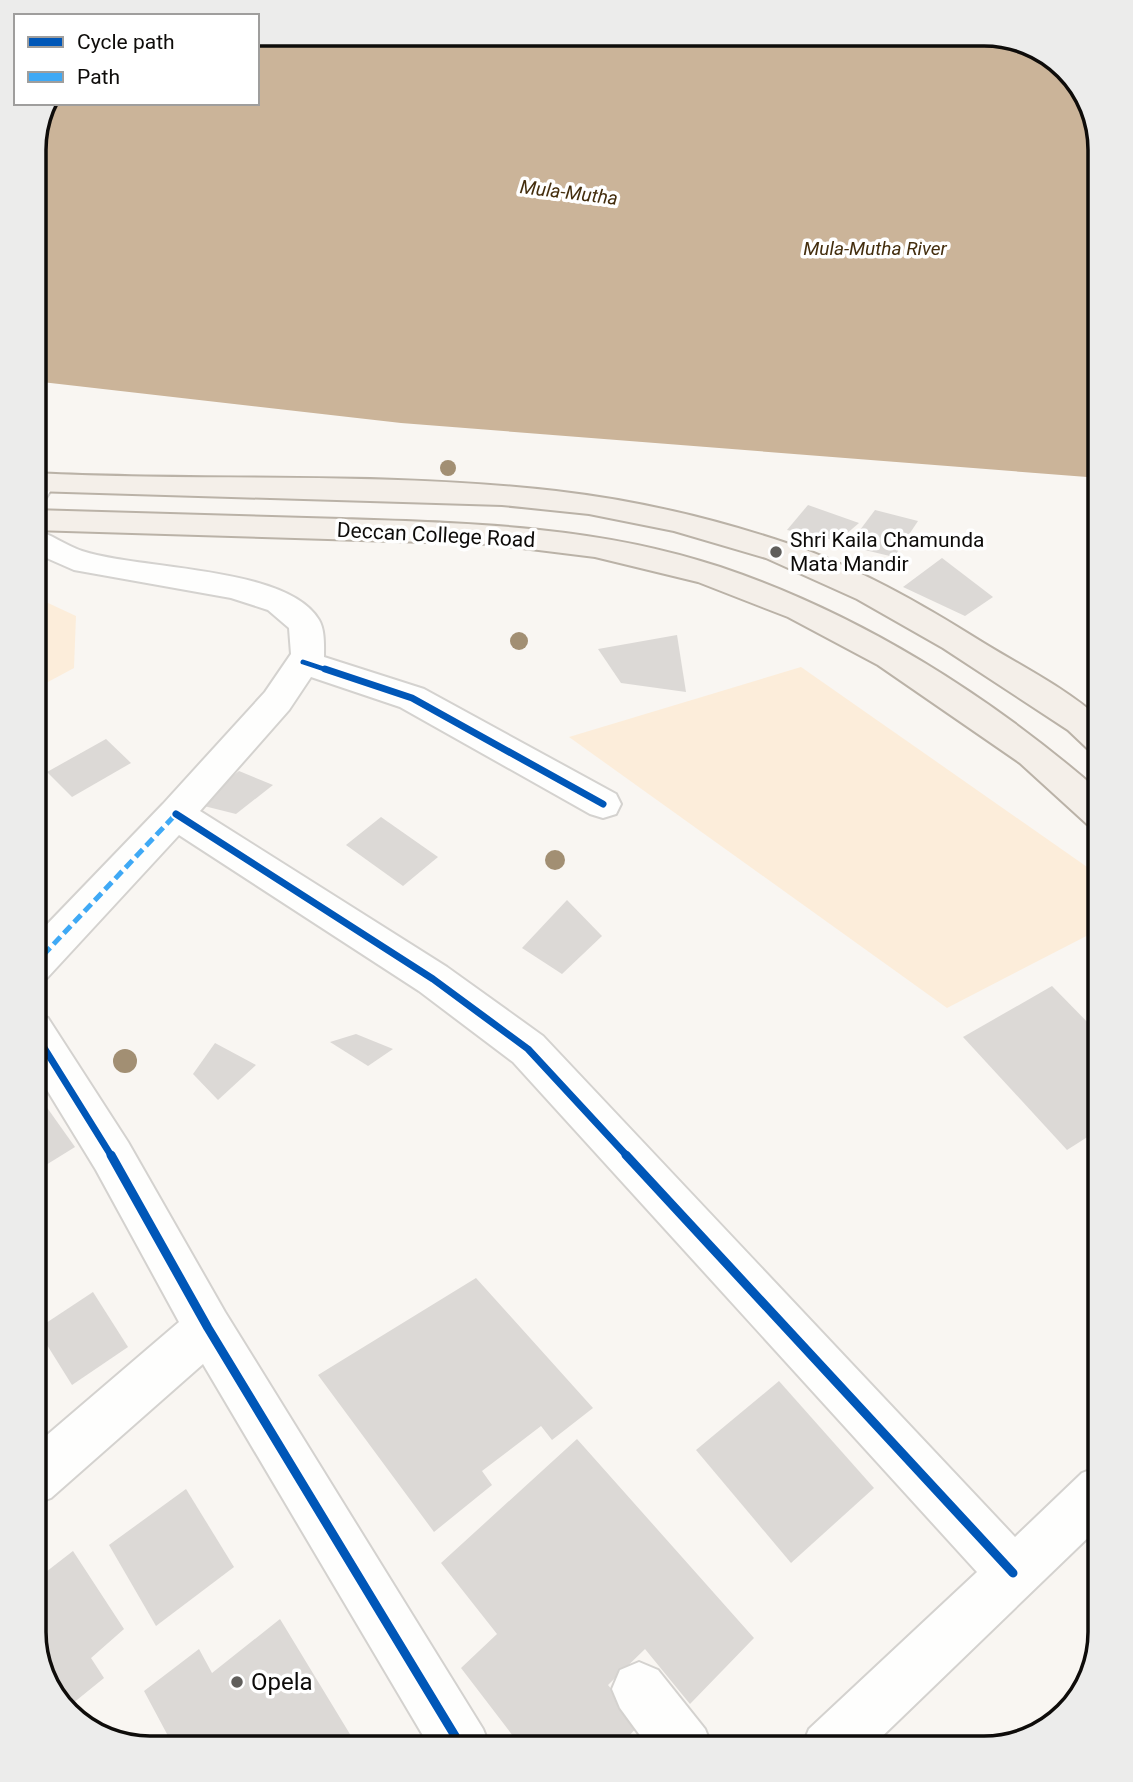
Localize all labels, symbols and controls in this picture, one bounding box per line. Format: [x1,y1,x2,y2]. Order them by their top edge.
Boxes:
legend [14,14,259,105]
text: Cycle path [77,30,175,54]
text: Path [77,65,120,89]
water label: Mula-Mutha [519,175,619,210]
water label: Mula-Mutha River [803,237,948,260]
street label: Deccan College Road [336,518,536,552]
place label: Shri Kaila Chamunda Mata Mandir [790,528,984,576]
marker: Shri Kaila Chamunda Mata Mandir [768,544,784,560]
place label: Opela [251,1668,313,1696]
marker: Opela [229,1674,245,1690]

